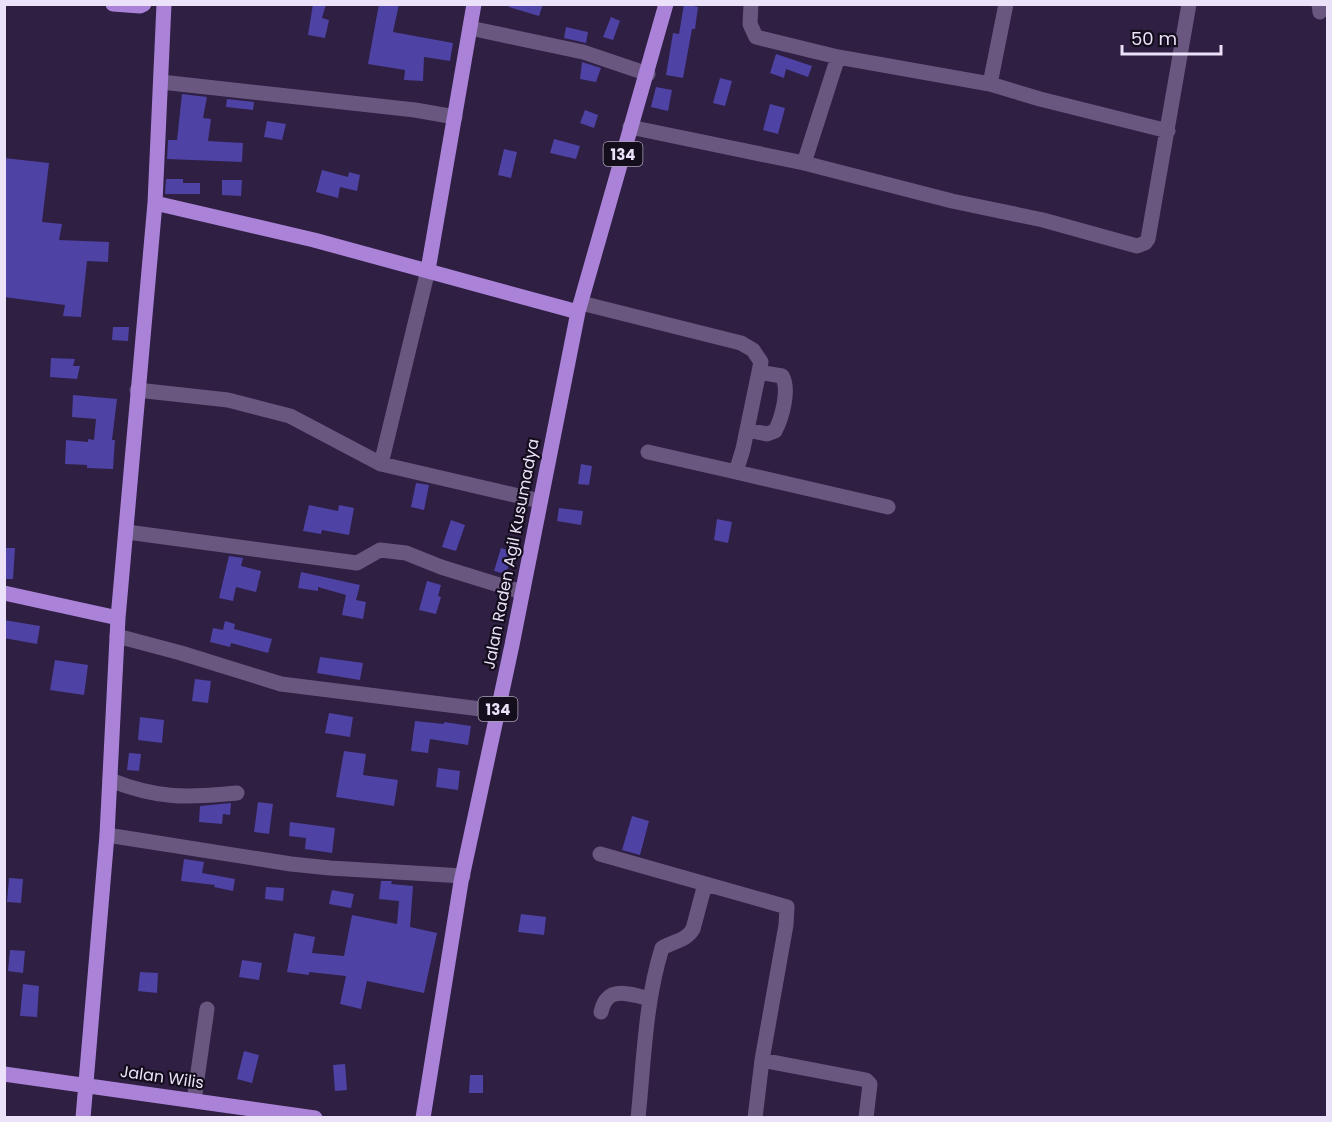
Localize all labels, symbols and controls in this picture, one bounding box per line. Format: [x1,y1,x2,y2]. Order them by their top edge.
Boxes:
scale bar [1122,18,1221,56]
text: 50 m [1131,26,1177,51]
road number: 134 [604,142,642,166]
street label: Jalan Raden Agil Kusumadya [477,437,545,671]
road number: 134 [478,697,518,721]
street label: Jalan Wilis [119,1060,205,1094]

